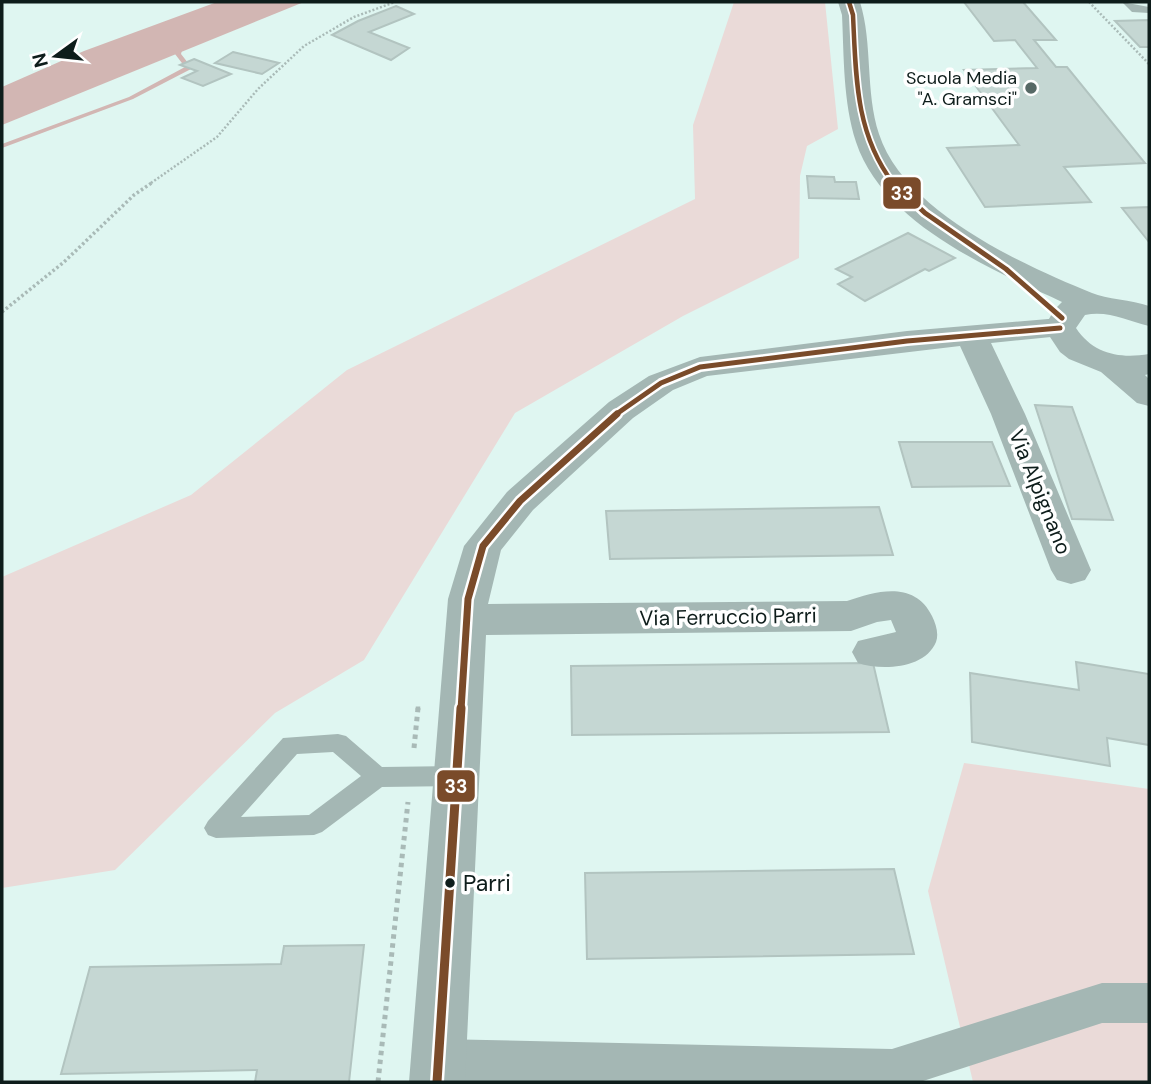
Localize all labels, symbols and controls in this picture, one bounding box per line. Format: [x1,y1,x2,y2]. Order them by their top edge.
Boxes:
north arrow [21,21,91,91]
text: N [26,50,54,70]
place label: Scuola Media "A. Gramsci" [906,66,1017,111]
marker: Scuola Media "A. Gramsci" [1023,80,1039,96]
line badge: 33 [882,176,922,210]
text: 33 [891,181,913,206]
street label: Via Alpignano [1002,425,1078,559]
street label: Via Ferruccio Parri [639,601,817,633]
line badge: 33 [436,769,476,803]
text: 33 [445,774,467,799]
place label: Parri [463,868,511,898]
marker: Parri [443,876,457,890]

